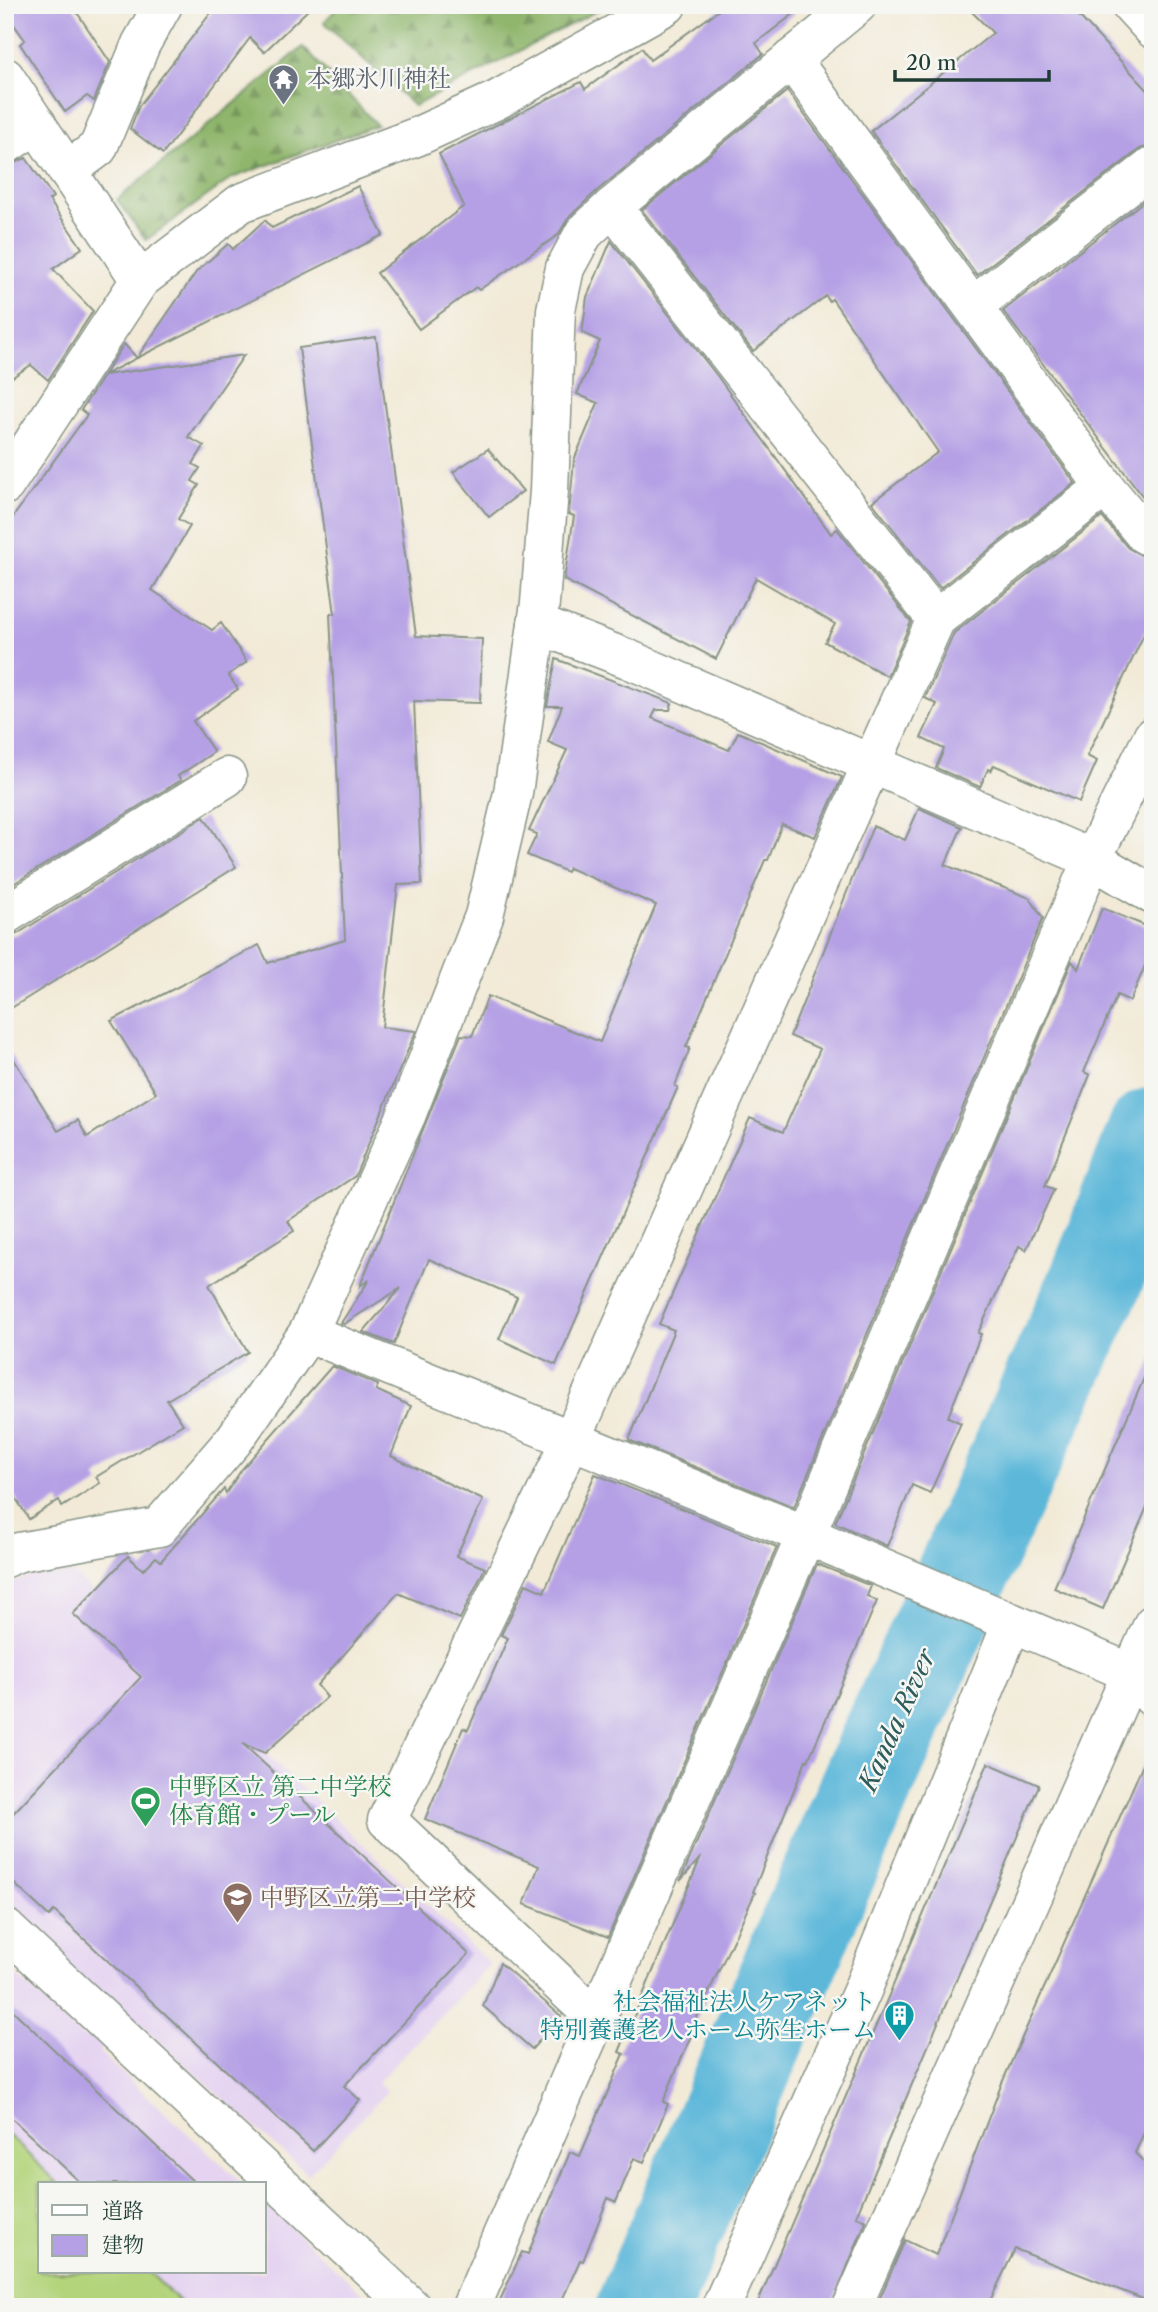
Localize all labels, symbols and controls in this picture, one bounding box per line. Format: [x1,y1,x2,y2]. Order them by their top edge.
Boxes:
scale bar [895,38,1050,82]
text: 20 m [906,50,957,75]
temple icon: 本郷氷川神社 [267,62,301,106]
place label: 本郷氷川神社 [307,64,451,93]
water label: Kanda River [851,1642,943,1798]
place label: 中野区立 第二中学校 体育館・プール [169,1772,391,1829]
sports icon: 中野区立 第二中学校 体育館・プール [129,1784,163,1828]
school or university icon: 中野区立第二中学校 [220,1881,254,1925]
place label: 中野区立第二中学校 [260,1883,476,1912]
place label: 社会福祉法人ケアネット 特別養護老人ホーム弥生ホーム [540,1987,876,2044]
building icon: 社会福祉法人ケアネット 特別養護老人ホーム弥生ホーム [882,1999,916,2043]
legend [38,2182,266,2274]
text: 道路 [102,2198,144,2223]
text: 建物 [102,2232,144,2257]

